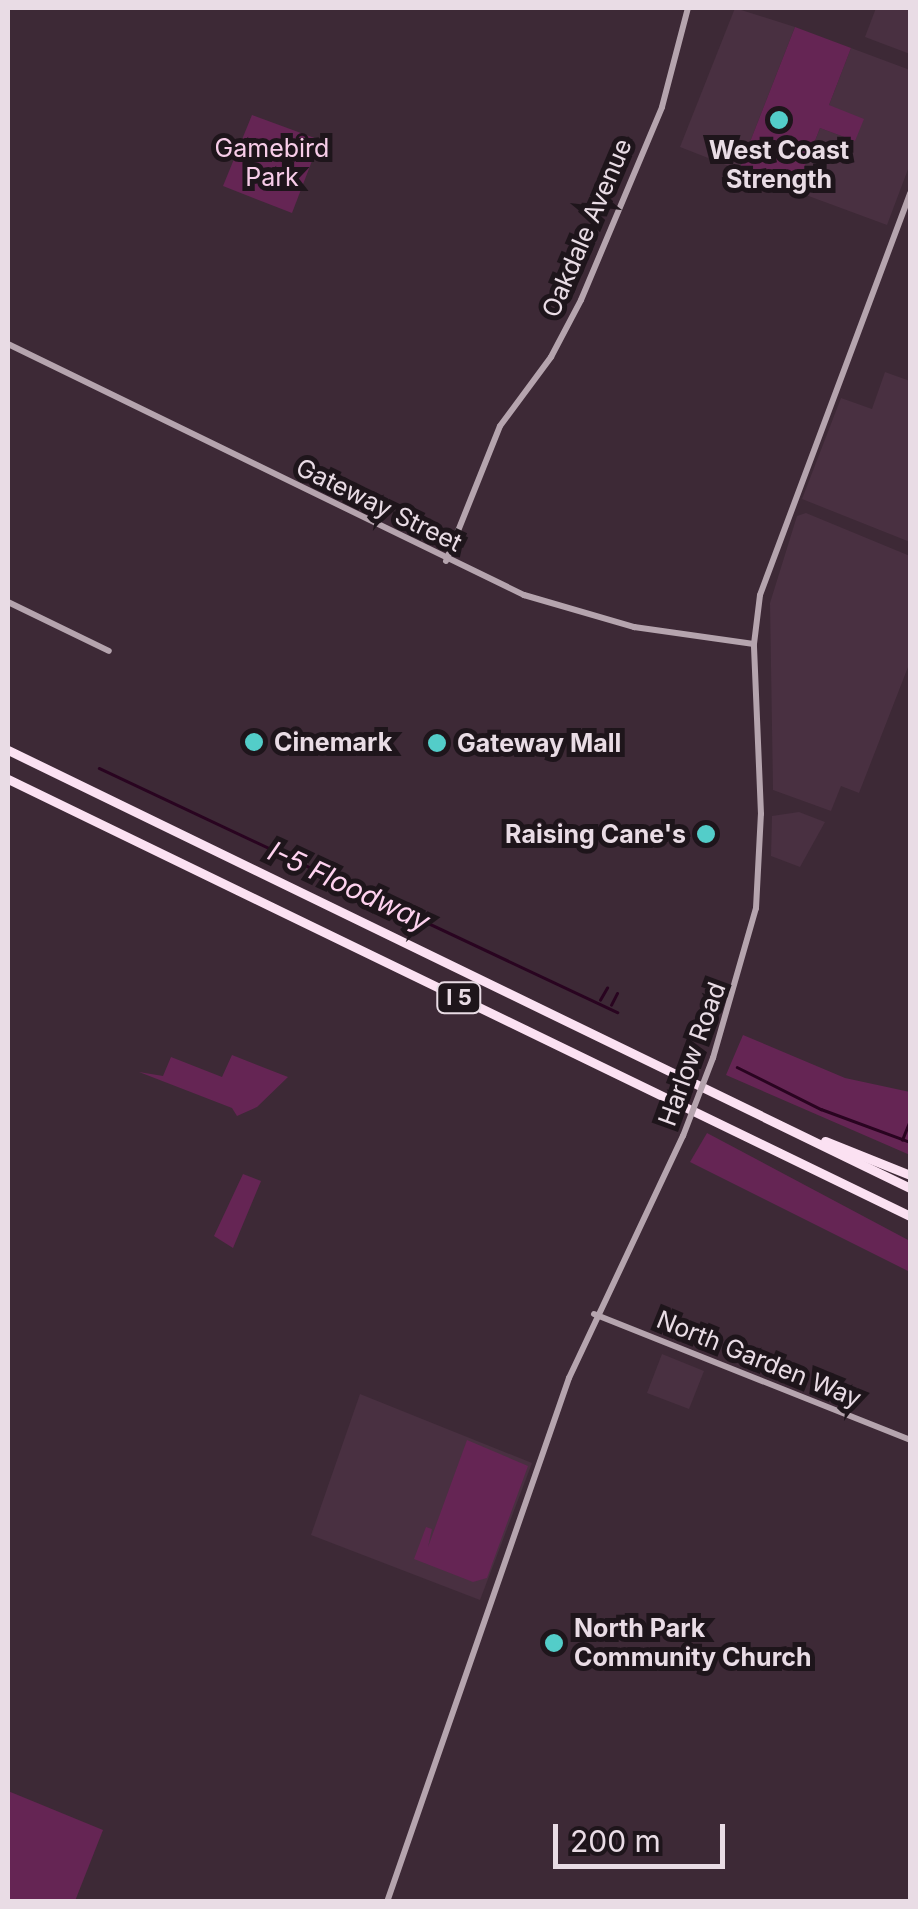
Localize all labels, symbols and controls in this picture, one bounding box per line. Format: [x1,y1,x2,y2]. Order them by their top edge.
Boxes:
marker: West Coast Strength [768,109,790,131]
park label: Gamebird Park [215,134,329,193]
street label: Oakdale Avenue [536,134,638,322]
place label: West Coast Strength [709,136,849,195]
street label: Gateway Street [291,452,467,558]
place label: Cinemark [274,727,392,757]
place label: Gateway Mall [457,728,621,758]
marker: Cinemark [243,731,265,753]
marker: Gateway Mall [426,732,448,754]
place label: Raising Cane's [505,819,686,849]
marker: Raising Cane's [695,823,717,845]
water label: I-5 Floodway [263,834,435,938]
street label: Harlow Road [652,978,732,1130]
road number: I 5 [434,981,484,1015]
street label: North Garden Way [652,1304,866,1414]
place label: North Park Community Church [574,1614,812,1673]
marker: North Park Community Church [543,1632,565,1654]
scale bar [558,1804,730,1866]
text: 200 m [570,1823,661,1859]

